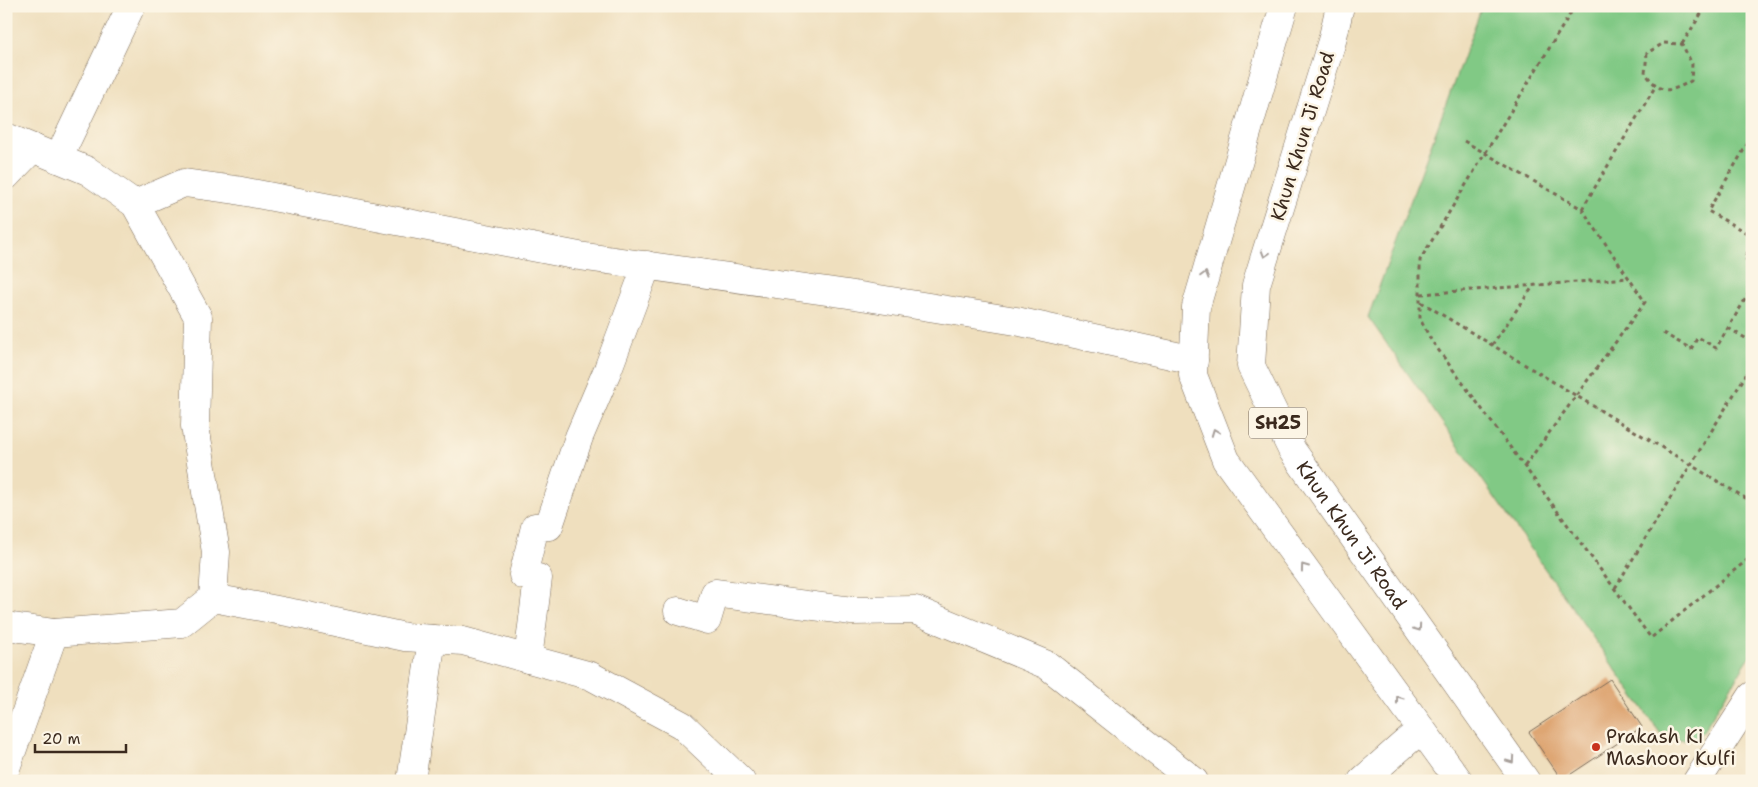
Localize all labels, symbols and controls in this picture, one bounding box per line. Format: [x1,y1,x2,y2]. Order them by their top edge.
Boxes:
street label: Khun Khun Ji Road [1265,48,1340,224]
one-way arrow [1261,249,1271,258]
one-way arrow [1200,271,1210,280]
road number: SH25 [1249,408,1307,438]
one-way arrow [1211,428,1222,437]
street label: Khun Khun Ji Road [1291,456,1413,614]
one-way arrow [1301,563,1310,573]
one-way arrow [1412,622,1420,631]
one-way arrow [1396,695,1405,705]
scale bar [35,722,126,754]
place label: Prakash Ki Mashoor Kulfi [1606,724,1736,771]
text: 20 m [42,729,81,749]
marker: Prakash Ki Mashoor Kulfi [1590,741,1602,753]
one-way arrow [1505,755,1515,764]

